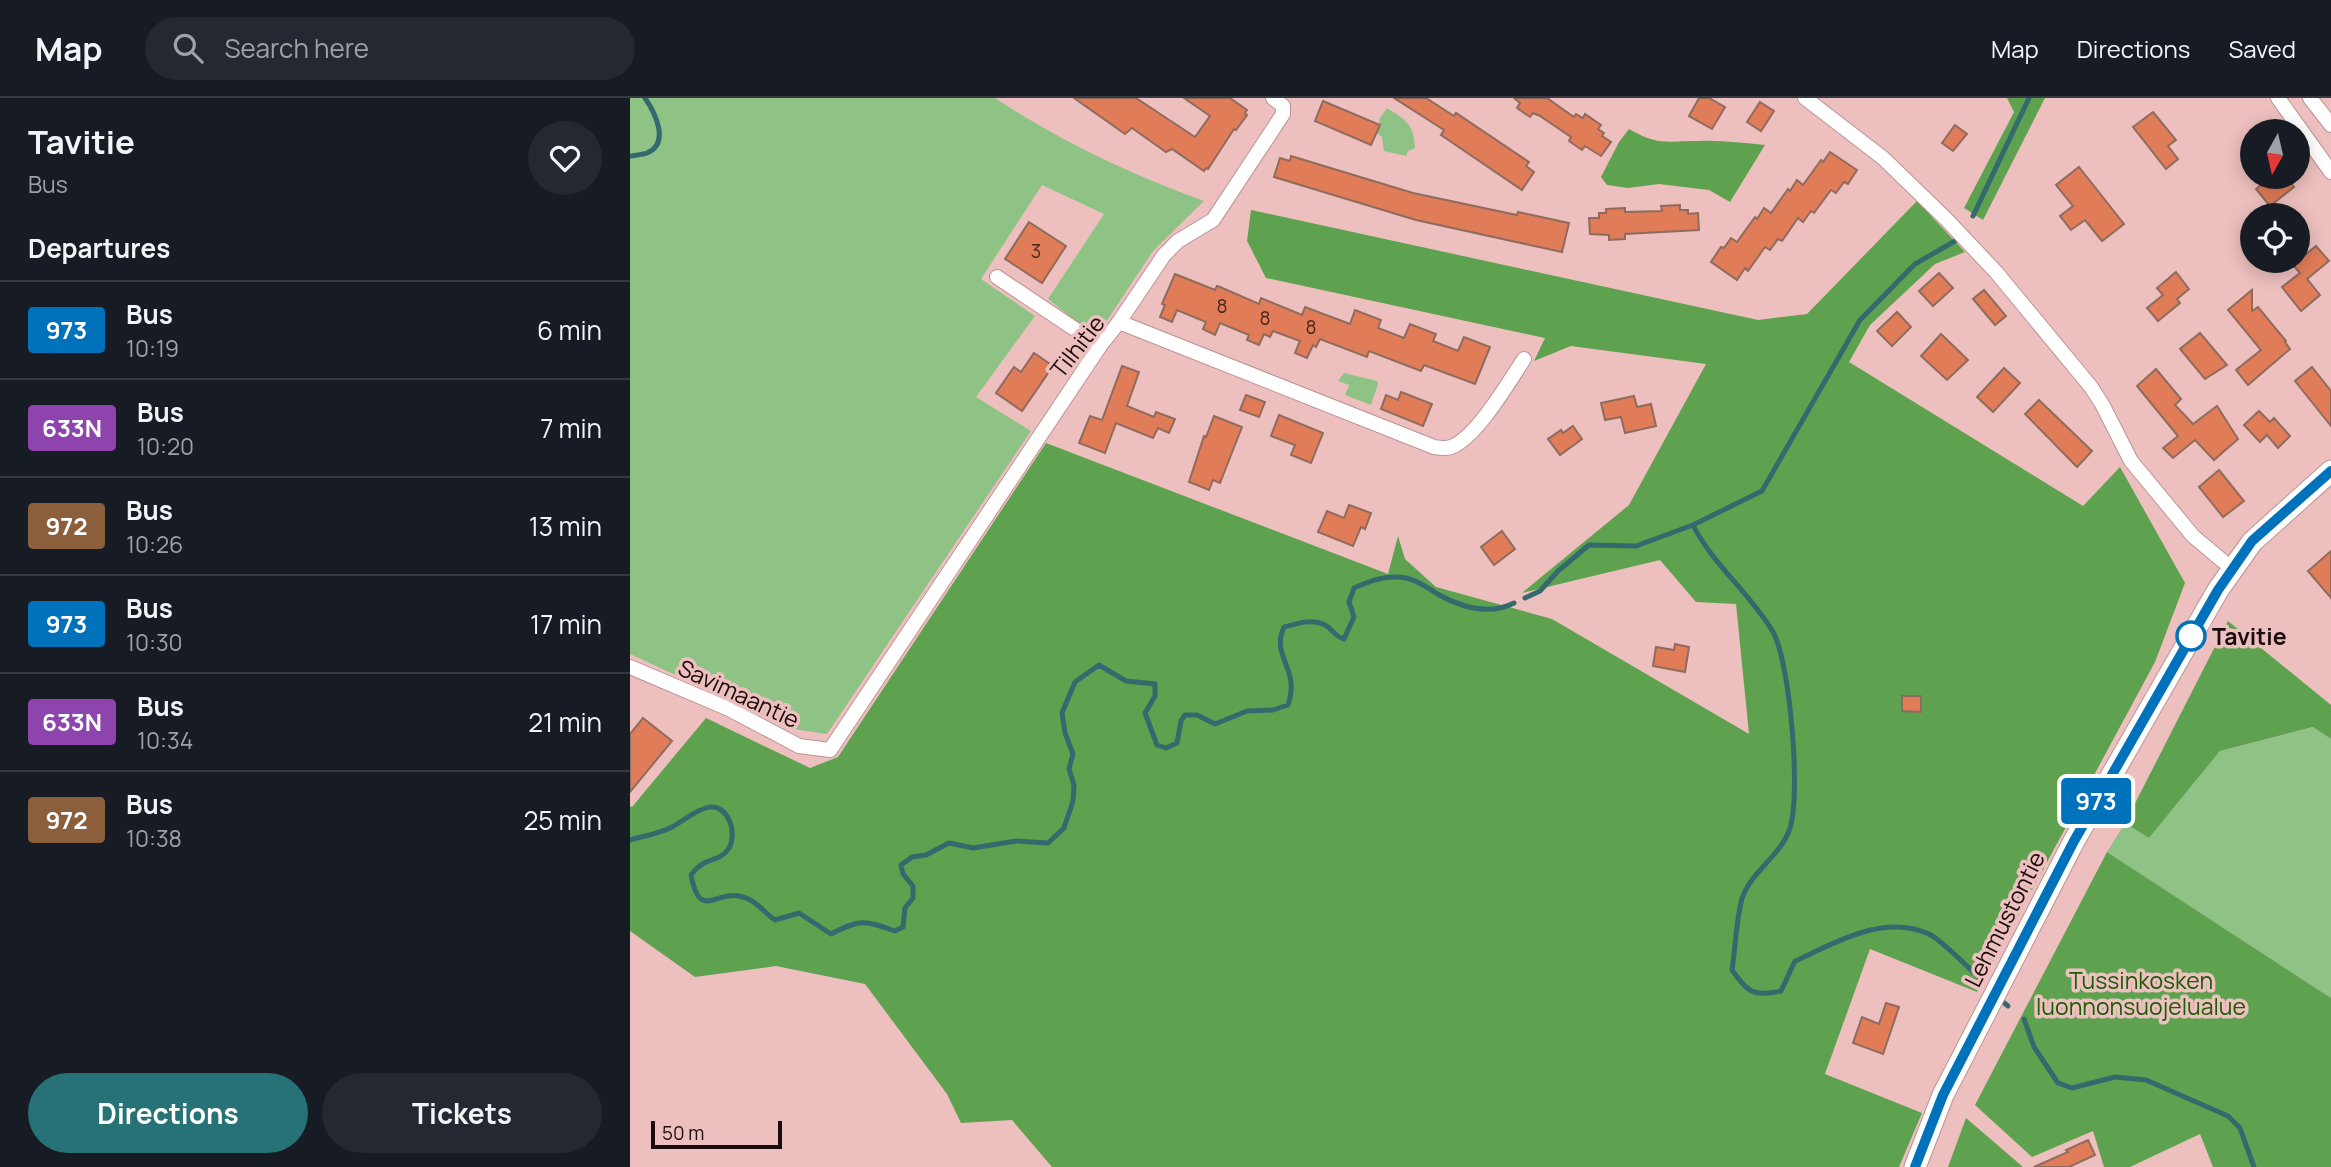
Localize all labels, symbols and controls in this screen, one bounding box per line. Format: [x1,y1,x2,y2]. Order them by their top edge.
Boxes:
search box [145,17,635,80]
text: Map [35,26,103,71]
icon: search [169,29,207,67]
text: Search here [225,30,369,66]
text: Map [1991,32,2039,65]
text: Directions [2077,32,2190,65]
text: Saved [2228,32,2296,65]
text: Tavitie [28,119,135,164]
north arrow [2240,119,2310,189]
map controls [2240,119,2310,273]
button: heart [528,121,602,195]
text: Bus [28,168,68,200]
button: locate [2240,203,2310,273]
text: Departures [28,230,170,266]
house number: 3 [1031,238,1041,264]
house number: 8 [1216,293,1228,319]
text: Bus [126,296,173,332]
house number: 8 [1259,305,1271,331]
street label: Tilhitie [1042,308,1112,384]
text: 6 min [537,312,602,348]
text: 973 [46,313,87,346]
house number: 8 [1305,314,1317,340]
text: 10:19 [126,332,179,364]
text: Bus [137,394,184,430]
text: 7 min [540,410,602,446]
text: 633N [42,411,102,444]
text: 10:20 [137,430,194,462]
text: Bus [126,492,173,528]
text: 13 min [529,508,602,544]
text: 972 [46,509,87,542]
text: 10:26 [126,528,183,560]
text: Bus [126,590,173,626]
text: 17 min [530,606,602,642]
text: 973 [46,607,87,640]
place label: Tavitie [2212,620,2287,652]
marker: Tavitie [2176,621,2206,651]
text: 10:30 [126,626,183,658]
street label: Savimaantie [673,651,805,735]
text: Bus [137,688,184,724]
text: 21 min [528,704,602,740]
text: 633N [42,705,102,738]
text: 10:34 [137,724,193,756]
line badge: 973 [2056,778,2136,824]
text: 973 [2075,784,2117,817]
text: Bus [126,786,173,822]
text: 25 min [523,802,602,838]
text: 972 [46,803,87,836]
text: 10:38 [126,822,182,854]
street label: Lehmustontie [1956,846,2052,992]
park label: Tussinkosken luonnonsuojelualue [2036,964,2246,1022]
button: Directions [28,1073,308,1153]
button: Tickets [322,1073,602,1153]
scale bar [651,1118,782,1150]
text: 50 m [662,1120,704,1146]

